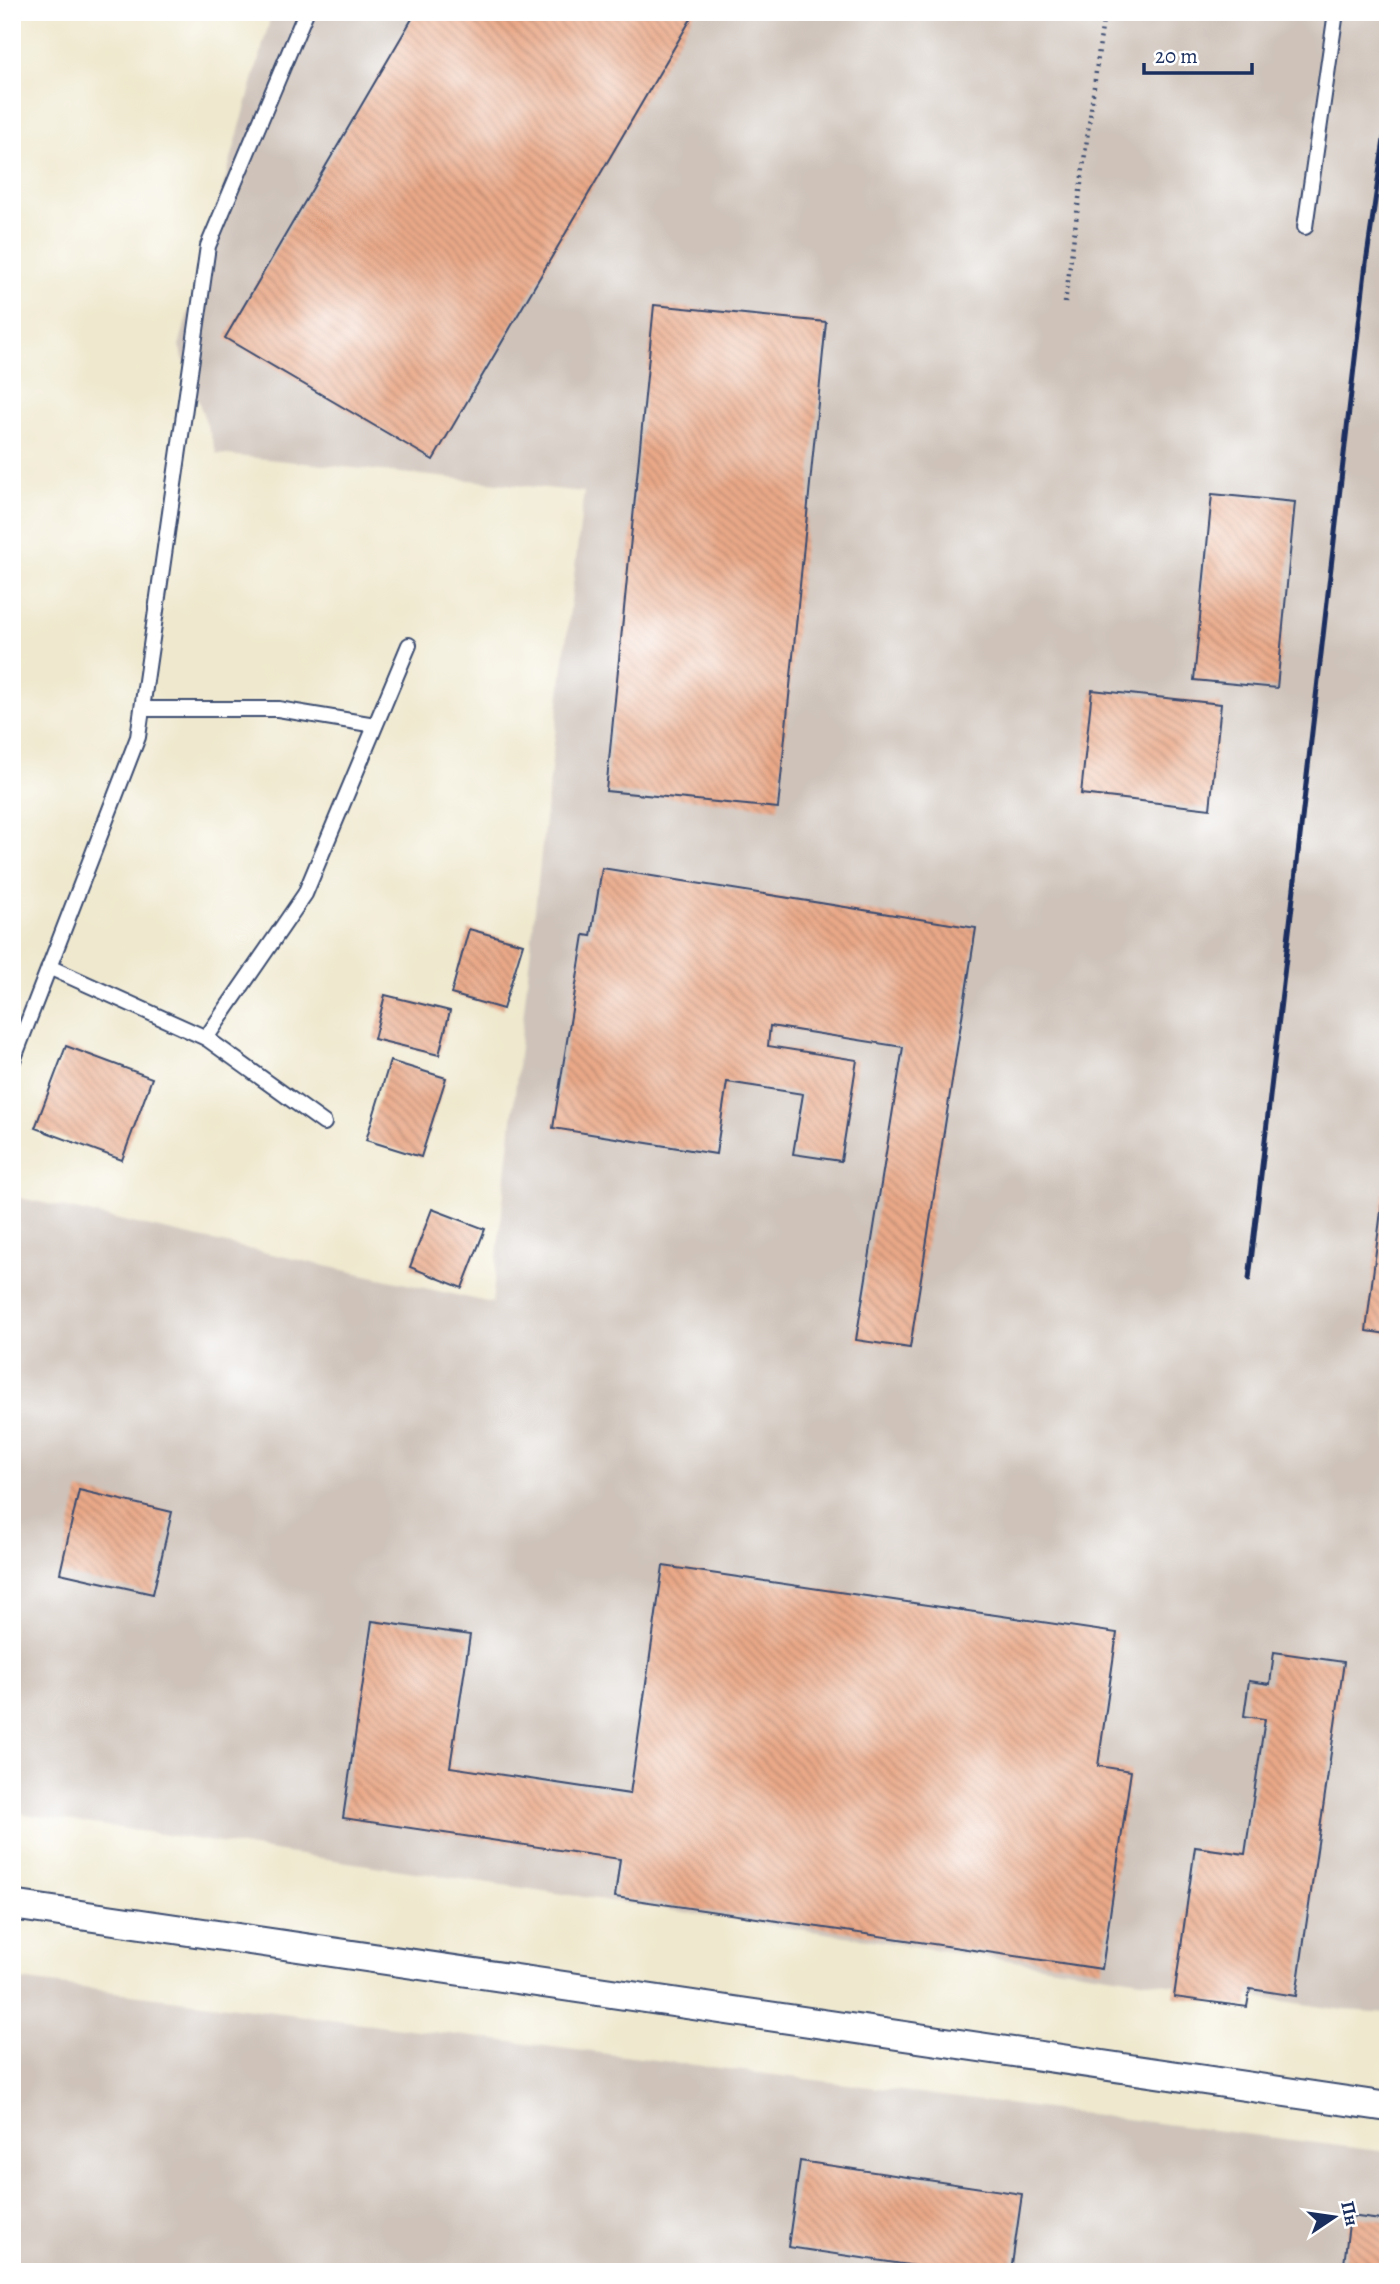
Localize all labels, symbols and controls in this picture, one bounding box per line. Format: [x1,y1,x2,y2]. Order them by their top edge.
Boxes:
scale bar [1144,32,1253,76]
text: 20 m [1155,42,1198,70]
north arrow [1298,2182,1368,2252]
text: Пн [1334,2198,1365,2228]

